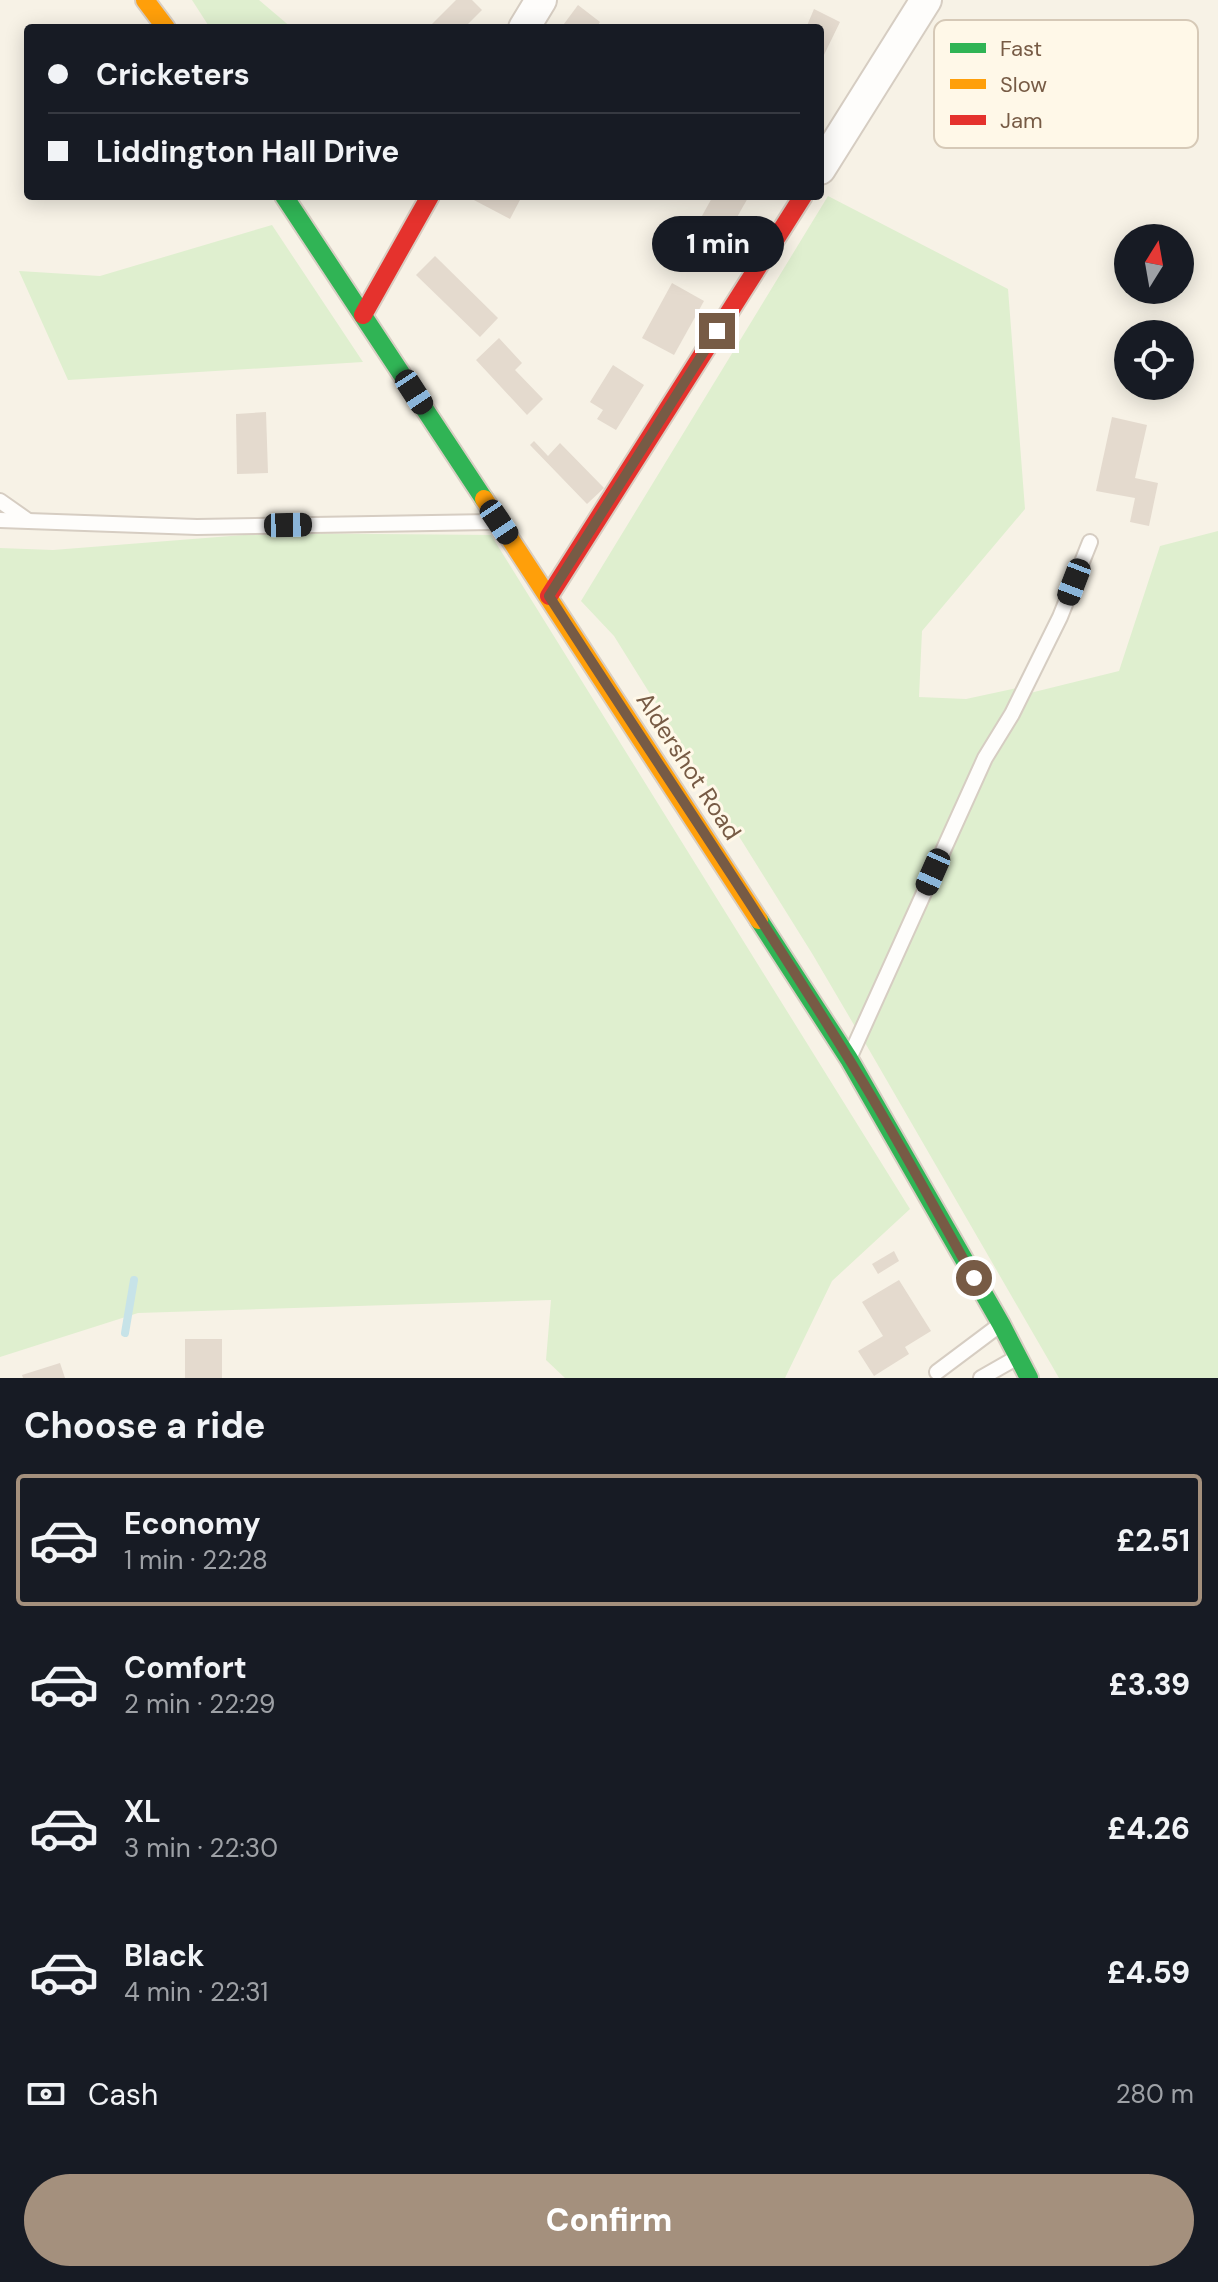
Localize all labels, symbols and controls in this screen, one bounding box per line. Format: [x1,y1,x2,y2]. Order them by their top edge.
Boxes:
legend [934,20,1198,148]
text: Fast [1000,34,1042,63]
text: Cricketers [96,55,250,94]
text: Slow [1000,70,1047,99]
text: Jam [1000,106,1043,135]
text: Liddington Hall Drive [96,132,399,171]
callout: 1 min [651,215,783,271]
north arrow [1114,224,1194,304]
map controls [1114,224,1194,400]
text: 1 min [686,227,750,261]
route end [699,313,735,349]
button: locate [1114,320,1194,400]
car [391,365,437,419]
car [476,495,522,549]
car [264,513,312,537]
car [1054,555,1094,609]
street label: Aldershot Road [630,686,748,846]
car [912,845,954,899]
route start [956,1260,992,1296]
text: Choose a ride [24,1402,265,1449]
icon: car [28,1504,100,1576]
text: Economy [124,1504,261,1543]
text: £2.51 [1116,1521,1190,1560]
text: 1 min · 22:28 [124,1543,268,1577]
icon: car [28,1648,100,1720]
text: Comfort [124,1648,247,1687]
text: £3.39 [1109,1665,1190,1704]
text: 2 min · 22:29 [124,1687,275,1721]
icon: car [28,1792,100,1864]
text: XL [124,1792,161,1831]
text: £4.26 [1107,1809,1190,1848]
text: 3 min · 22:30 [124,1831,278,1865]
icon: car [28,1936,100,2008]
text: Black [124,1936,204,1975]
text: £4.59 [1107,1953,1190,1992]
text: 4 min · 22:31 [124,1975,268,2009]
icon: cash [24,2072,68,2116]
text: Cash [88,2075,158,2114]
text: 280 m [1116,2077,1194,2111]
button: Confirm [24,2174,1194,2266]

